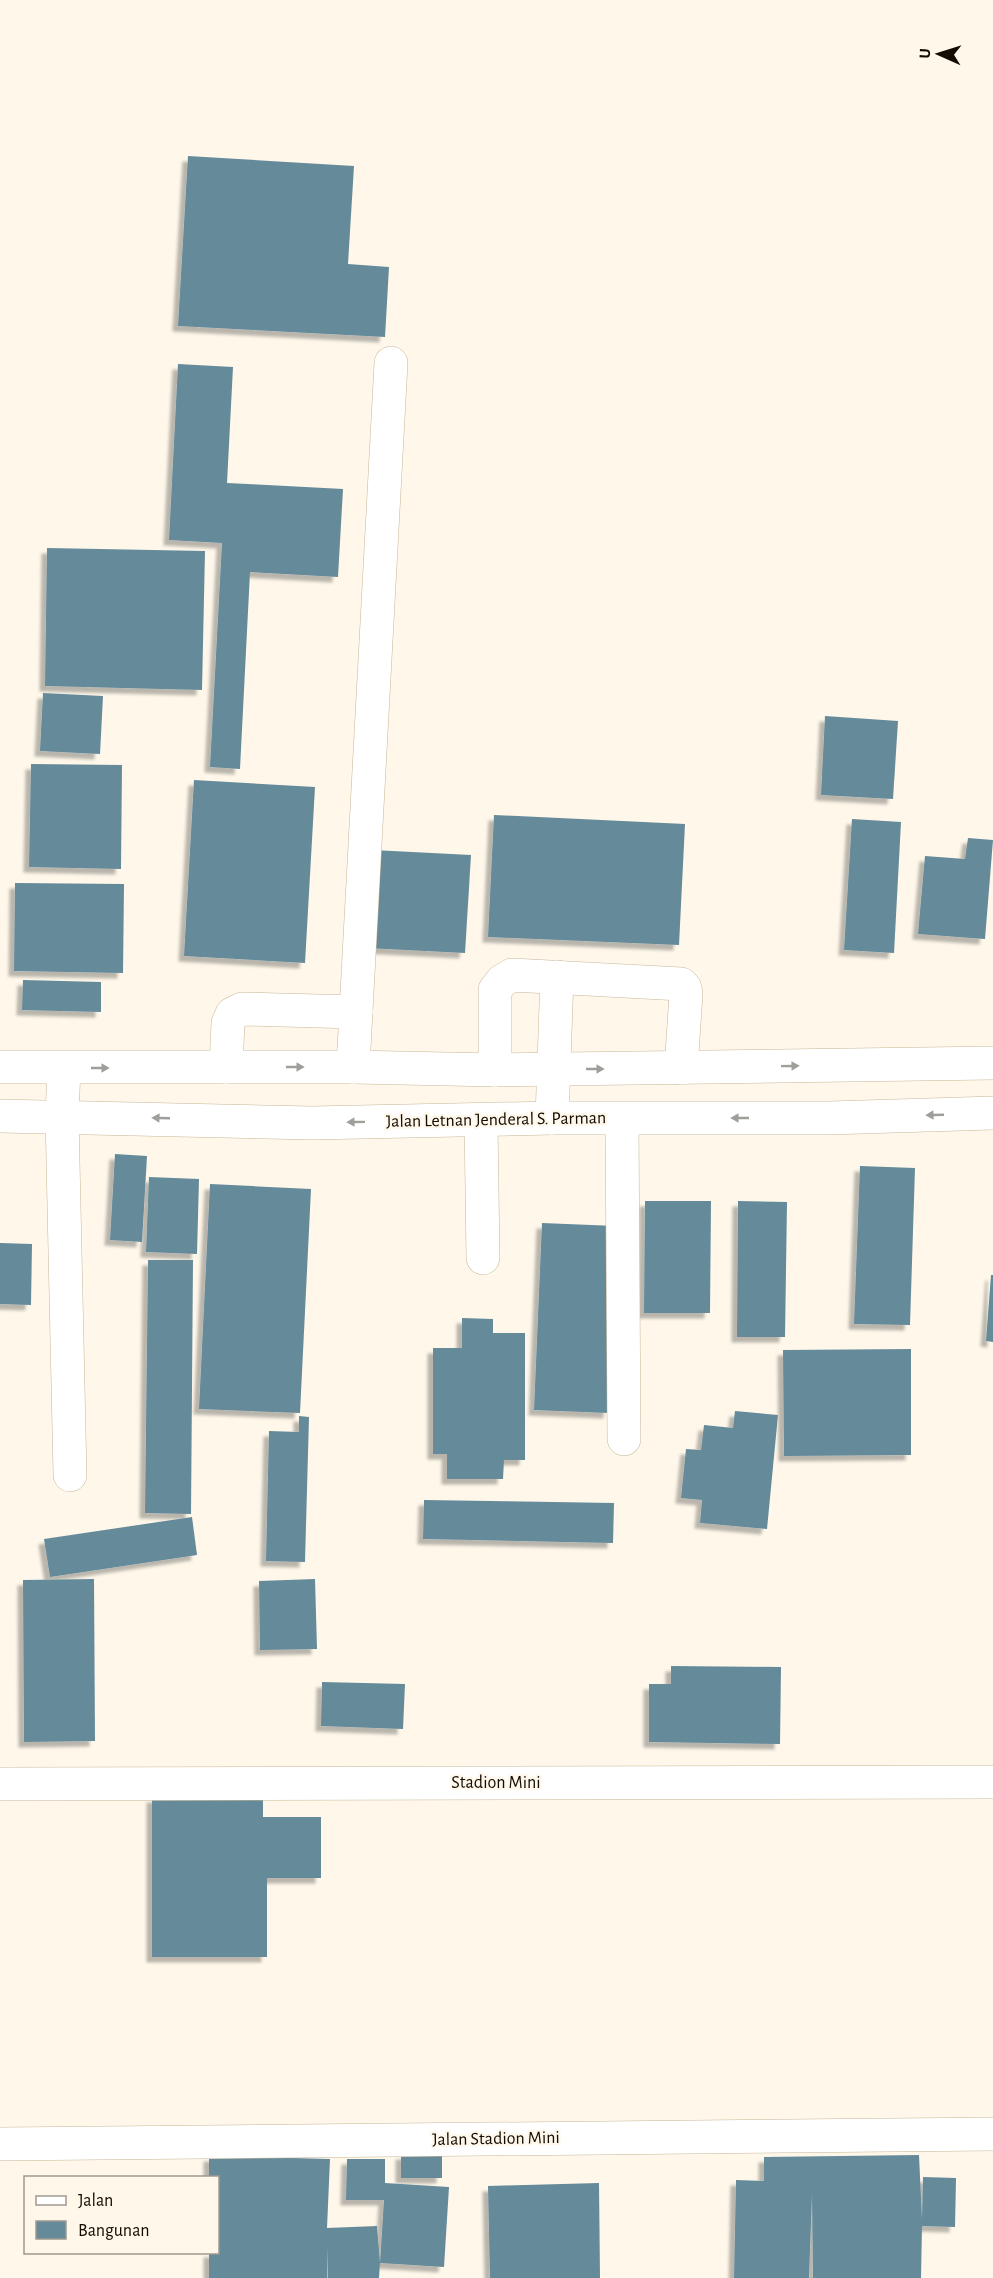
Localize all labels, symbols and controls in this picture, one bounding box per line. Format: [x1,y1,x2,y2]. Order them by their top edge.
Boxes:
north arrow [909,24,969,84]
text: U [917,48,933,59]
one-way arrow [781,1061,800,1071]
one-way arrow [286,1062,305,1072]
one-way arrow [91,1063,110,1073]
one-way arrow [586,1064,605,1074]
street label: Jalan Letnan Jenderal S. Parman [386,1109,606,1131]
one-way arrow [925,1110,944,1119]
one-way arrow [730,1113,749,1123]
one-way arrow [151,1114,170,1123]
one-way arrow [346,1117,365,1127]
street label: Stadion Mini [451,1774,541,1792]
street label: Jalan Stadion Mini [432,2129,560,2149]
legend [24,2176,219,2254]
text: Jalan [78,2192,113,2210]
text: Bangunan [78,2222,150,2240]

